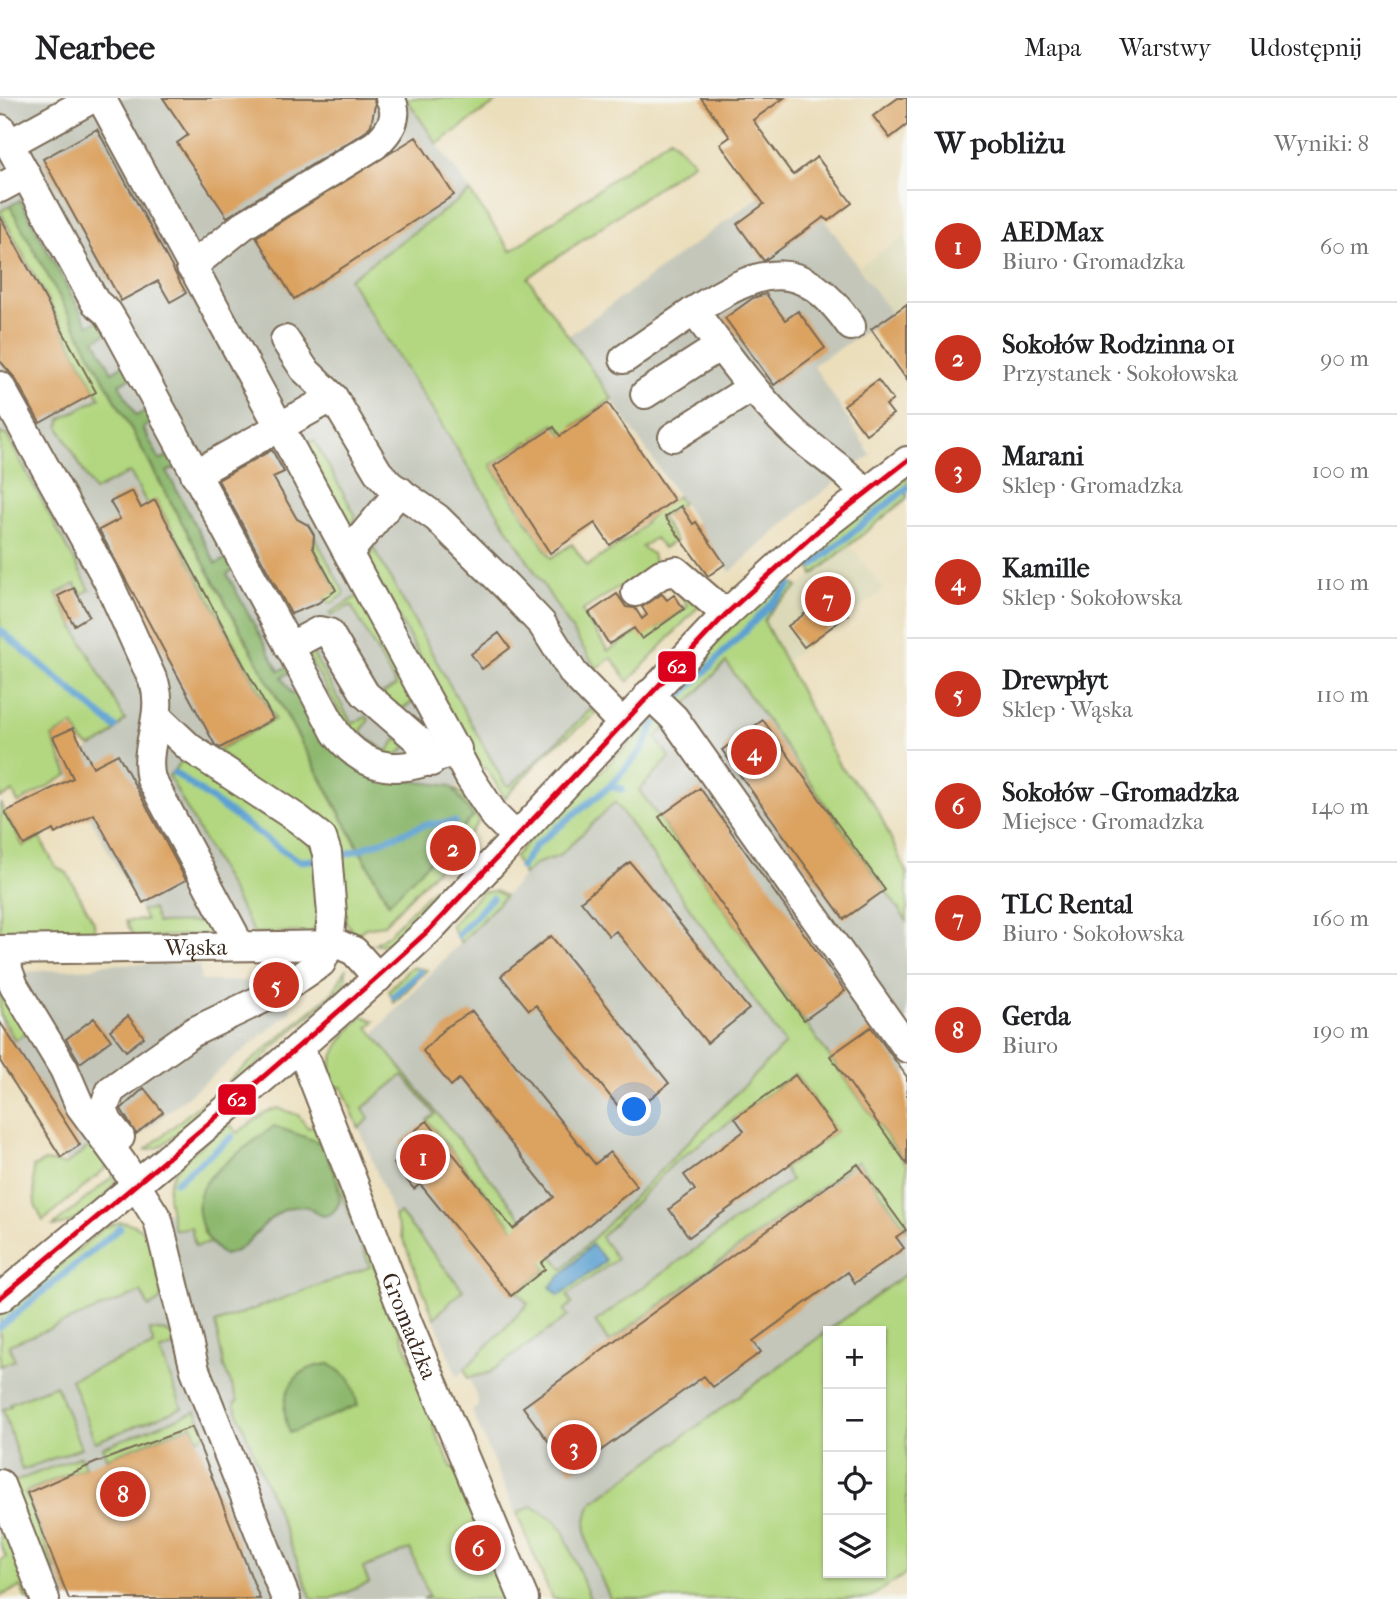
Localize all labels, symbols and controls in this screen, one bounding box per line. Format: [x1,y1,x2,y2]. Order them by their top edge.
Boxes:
text: Nearbee [35,29,155,68]
text: Mapa [1024,34,1081,62]
text: Warstwy [1119,34,1211,62]
text: Udostępnij [1249,34,1362,62]
text: W pobliżu [935,126,1065,161]
text: Wyniki: 8 [1274,130,1369,157]
text: AEDMax [1002,217,1104,248]
text: 1 [954,233,962,260]
text: 60 m [1320,233,1369,260]
text: Biuro · Gromadzka [1002,248,1185,275]
text: Sokołów Rodzinna 01 [1002,329,1235,360]
text: 2 [952,345,964,372]
text: 90 m [1320,345,1369,372]
text: Przystanek · Sokołowska [1002,360,1238,387]
text: Marani [1002,441,1084,472]
text: 3 [953,457,963,484]
text: 100 m [1311,457,1369,484]
text: Sklep · Gromadzka [1002,472,1183,499]
text: Kamille [1002,553,1090,584]
text: 4 [951,569,965,596]
text: 110 m [1316,569,1369,596]
pin: 7 [805,573,851,625]
text: Sklep · Sokołowska [1002,584,1182,611]
line badge: 62 [657,650,697,683]
text: 62 [667,656,687,678]
text: Drewpłyt [1002,665,1108,696]
text: 5 [953,681,963,708]
text: 110 m [1316,681,1369,708]
text: Sklep · Wąska [1002,696,1133,723]
pin: 4 [731,726,777,778]
text: Sokołów - Gromadzka [1002,777,1238,808]
text: 6 [952,793,964,820]
text: 140 m [1310,793,1369,820]
text: Miejsce · Gromadzka [1002,808,1204,835]
pin: 2 [430,822,476,874]
text: TLC Rental [1002,889,1133,920]
text: 7 [952,905,964,932]
text: 160 m [1312,905,1369,932]
text: Biuro · Sokołowska [1002,920,1184,947]
street label: Wąska [163,933,228,961]
pin: 5 [253,959,299,1011]
text: Gerda [1002,1001,1070,1032]
text: 8 [952,1017,964,1044]
text: 190 m [1312,1017,1369,1044]
text: Biuro [1002,1032,1058,1059]
line badge: 62 [217,1083,257,1116]
text: 62 [227,1089,247,1111]
your location [617,1092,651,1126]
pin: 1 [400,1131,446,1183]
street label: Gromadzka [376,1269,443,1384]
map controls [823,1326,886,1578]
button: + [823,1326,886,1389]
button: − [823,1389,886,1452]
pin: 3 [551,1421,597,1473]
button: locate [823,1452,886,1515]
pin: 8 [100,1468,146,1520]
button: layers [823,1515,886,1578]
pin: 6 [455,1522,501,1574]

